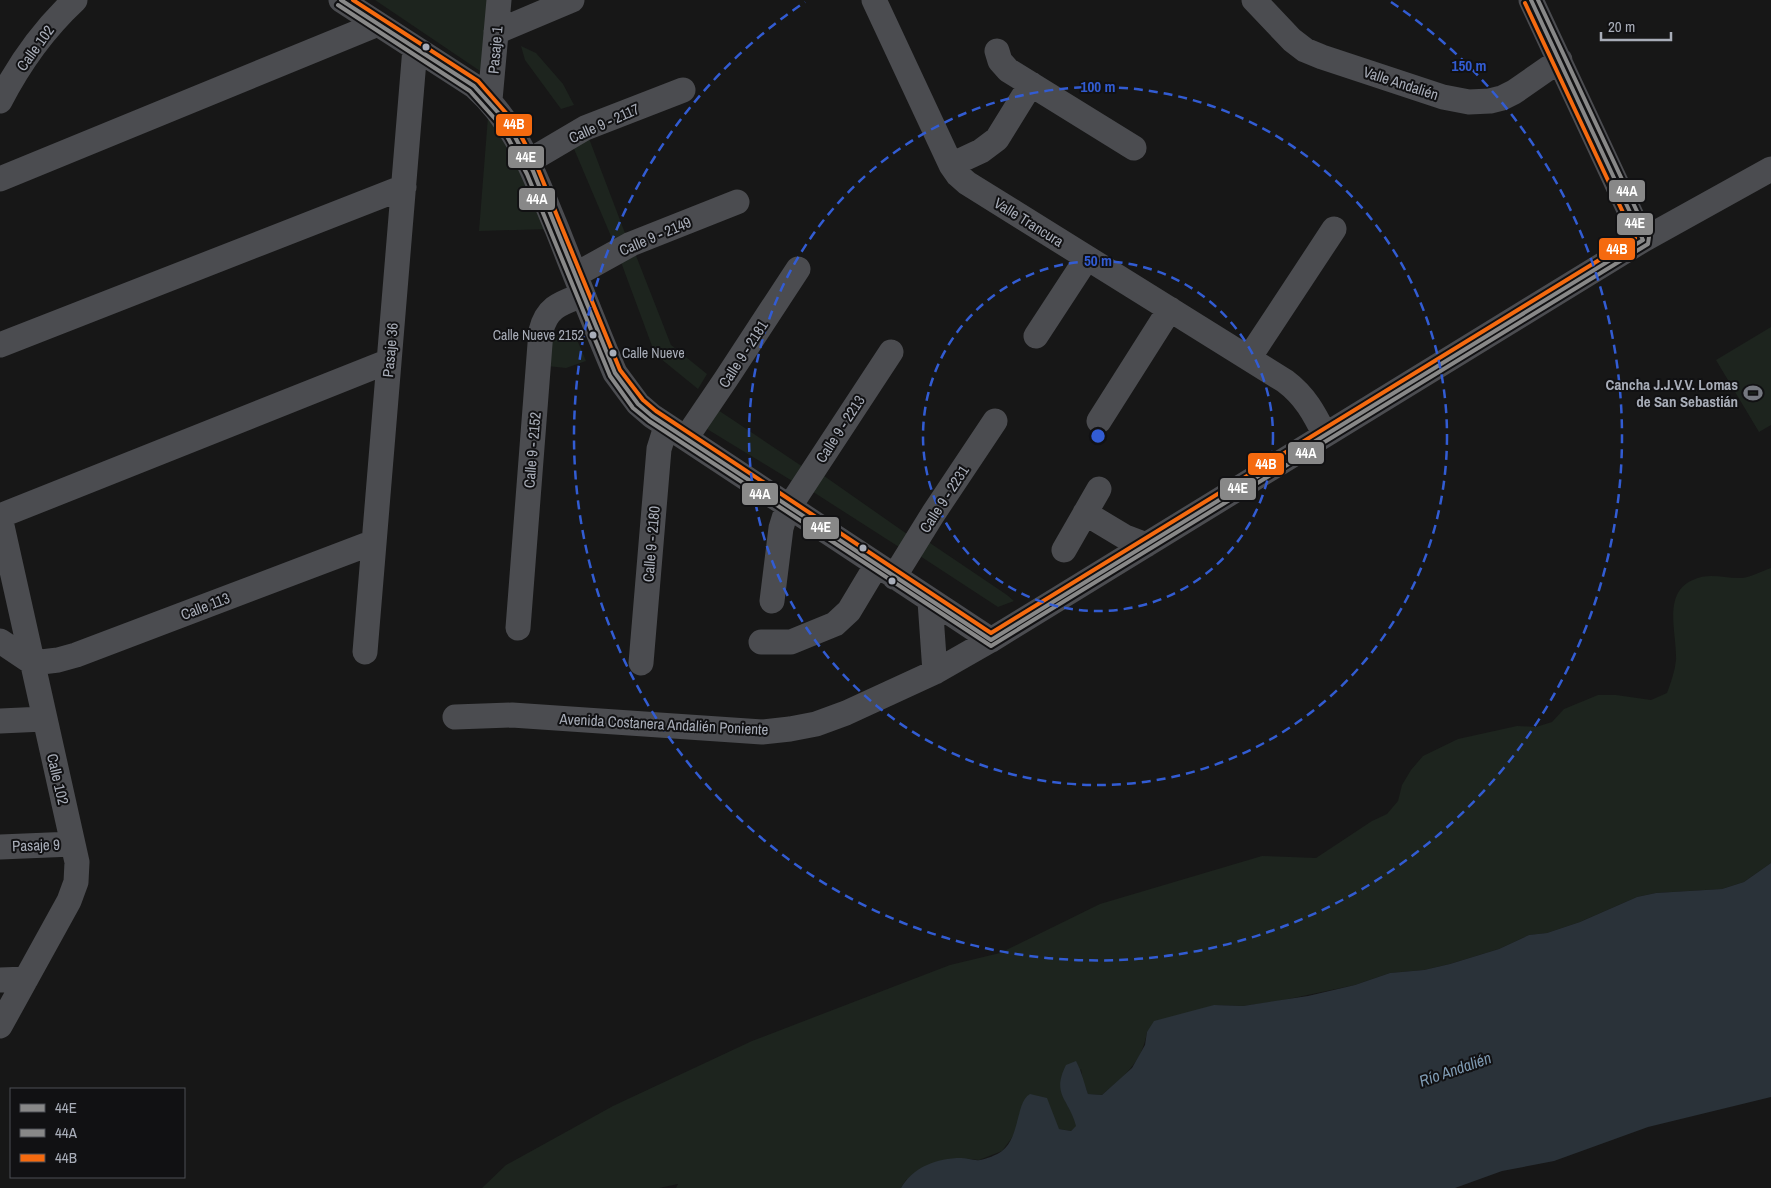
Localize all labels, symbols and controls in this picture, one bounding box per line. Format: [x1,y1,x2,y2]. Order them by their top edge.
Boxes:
scale bar [1601,10,1671,42]
text: 20 m [1608,16,1635,37]
street label: Calle 102 [11,21,59,75]
street label: Pasaje 1 [482,25,508,75]
unlabelled marker [421,42,431,52]
text: 150 m [1452,55,1486,76]
street label: Valle Andalién [1361,61,1441,105]
text: 100 m [1081,76,1115,97]
street label: Calle 9 - 2117 [565,98,643,148]
line badge: 44B [495,113,533,137]
text: 44B [503,115,525,133]
line badge: 44E [507,145,545,169]
text: 44E [516,148,537,166]
line badge: 44A [1608,179,1646,203]
text: 44A [1616,182,1638,200]
line badge: 44A [518,187,556,211]
text: 44A [526,190,548,208]
street label: Valle Trancura [990,192,1068,252]
street label: Calle 9 - 2149 [616,211,694,261]
line badge: 44E [1616,212,1654,236]
text: 44E [1625,214,1646,232]
line badge: 44B [1598,237,1636,261]
text: 44B [1606,240,1628,258]
text: 50 m [1084,250,1112,271]
street label: Calle 9 - 2181 [713,316,773,392]
street label: Pasaje 36 [377,322,403,378]
place label: Calle Nueve 2152 [493,326,584,344]
marker: Calle Nueve 2152 [588,330,598,340]
place label: Calle Nueve [622,344,685,362]
marker: Calle Nueve [608,348,618,358]
place label: Cancha J.J.V.V. Lomas de San Sebastián [1606,374,1738,412]
sports icon: Cancha J.J.V.V. Lomas de San Sebastián [1742,382,1764,404]
street label: Calle 9 - 2213 [810,391,870,467]
street label: Calle 9 - 2152 [518,411,546,489]
centre of rings [1089,427,1107,445]
line badge: 44A [1287,441,1325,465]
text: 44A [1295,444,1317,462]
line badge: 44B [1247,452,1285,476]
text: 44B [1255,455,1277,473]
street label: Calle 9 - 2231 [914,461,974,537]
line badge: 44E [1219,477,1257,501]
text: 44E [1228,479,1249,497]
line badge: 44A [741,482,779,506]
text: 44A [749,485,771,503]
street label: Calle 9 - 2180 [637,505,665,583]
line badge: 44E [802,516,840,540]
text: 44E [811,518,832,536]
unlabelled marker [858,543,868,553]
unlabelled marker [887,576,897,586]
street label: Calle 113 [177,587,233,625]
street label: Avenida Costanera Andalién Poniente [558,708,769,740]
street label: Calle 102 [42,751,74,807]
street label: Pasaje 9 [12,834,60,856]
water label: Río Andalién [1416,1046,1494,1092]
legend [10,1088,185,1178]
text: 44E [55,1097,77,1118]
text: 44A [55,1122,78,1143]
text: 44B [55,1147,77,1168]

